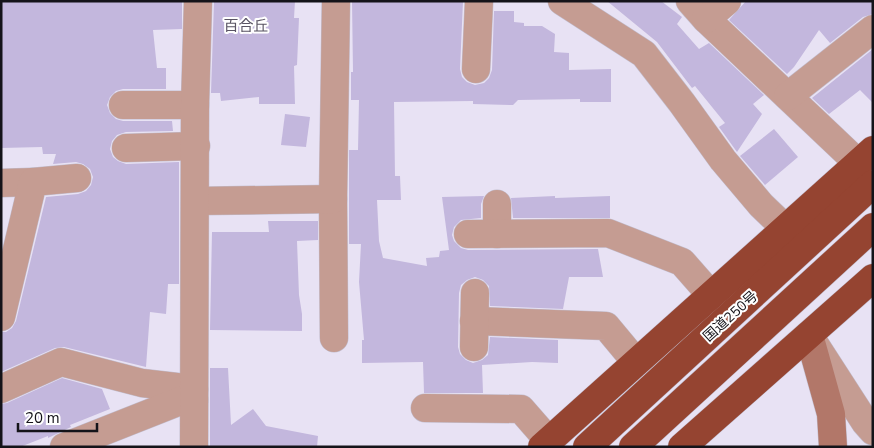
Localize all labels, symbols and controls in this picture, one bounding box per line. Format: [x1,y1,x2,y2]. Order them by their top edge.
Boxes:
district label: 百合丘 [223,16,269,36]
street label: 国道250号 [699,287,762,346]
scale bar [18,400,96,432]
text: 20 m [25,408,60,428]

